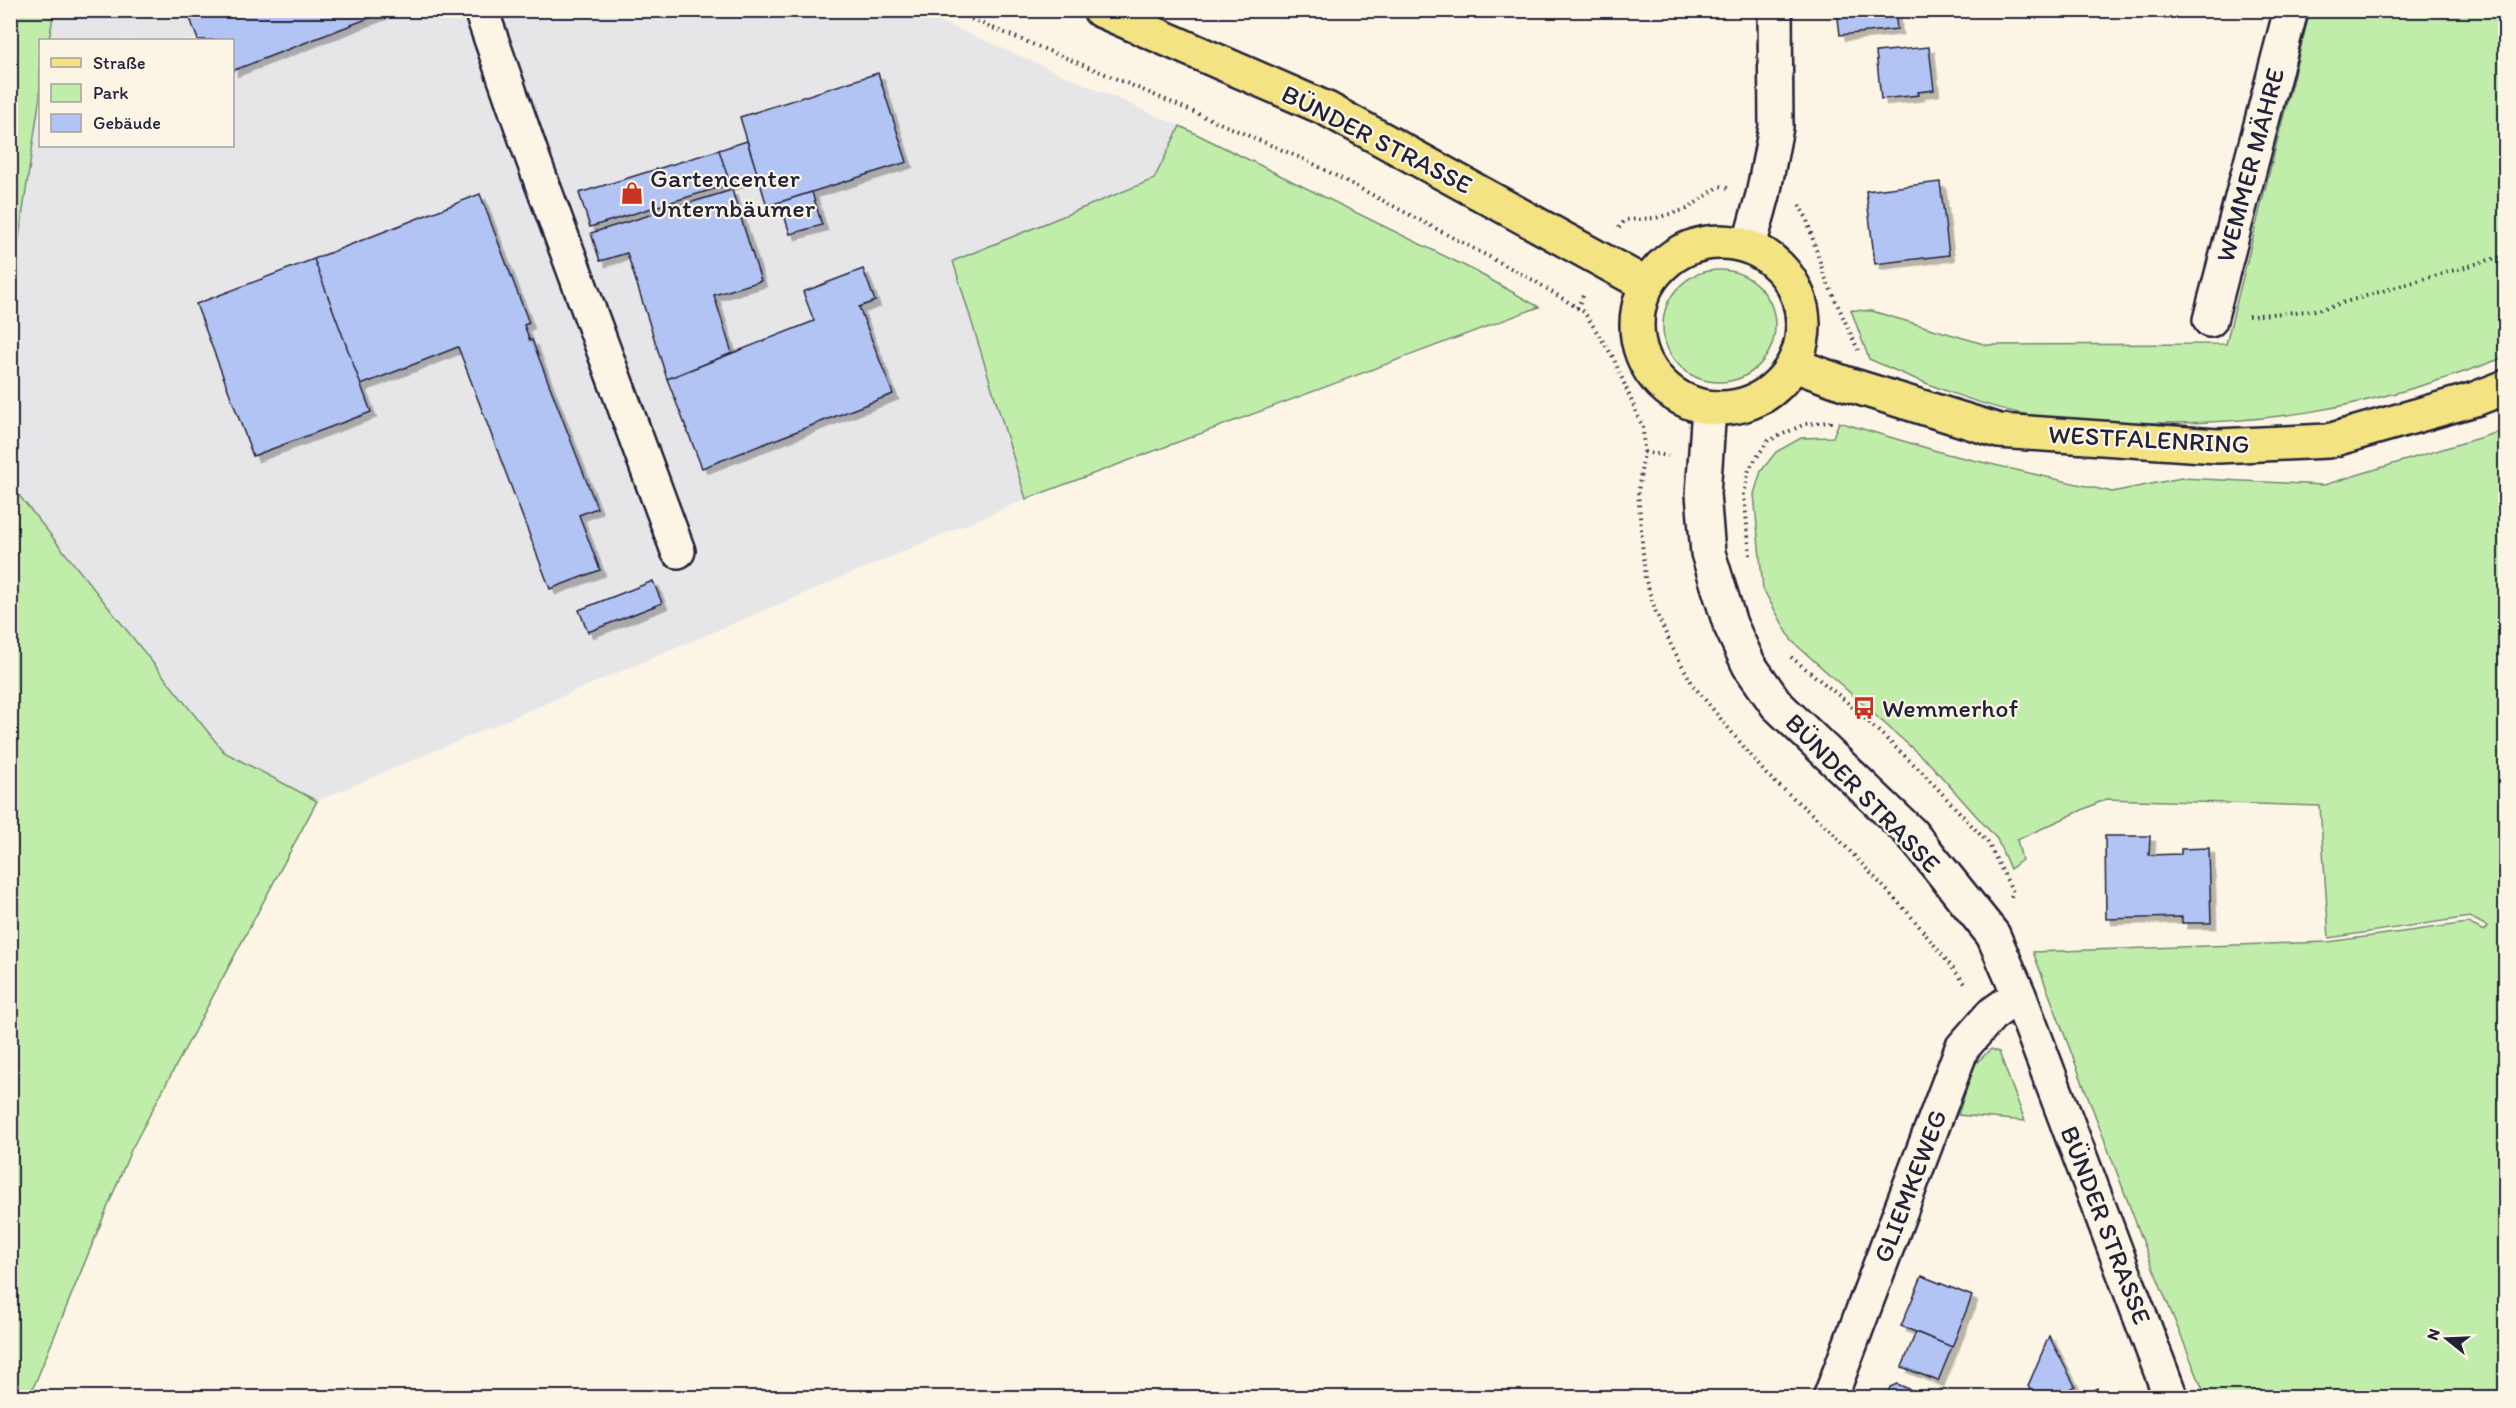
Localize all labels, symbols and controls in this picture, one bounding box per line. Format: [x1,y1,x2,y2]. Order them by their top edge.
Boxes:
legend [39,39,234,147]
text: Straße [93,52,146,74]
street label: WEMMER MÄHRE [2209,64,2291,266]
street label: BÜNDER STRASSE [1276,77,1478,201]
text: Park [93,82,128,104]
text: Gebäude [93,112,161,134]
place label: Gartencenter Unternbäumer [650,162,816,224]
shop icon: Gartencenter Unternbäumer [619,180,645,206]
street label: WESTFALENRING [2047,418,2251,460]
place label: Wemmerhof [1882,692,2018,724]
bus stop icon: Wemmerhof [1851,695,1877,721]
street label: BÜNDER STRASSE [1779,706,1947,880]
street label: GLIEMKEWEG [1866,1105,1954,1267]
street label: BÜNDER STRASSE [2053,1121,2159,1329]
north arrow [2417,1309,2477,1369]
text: N [2423,1326,2444,1343]

